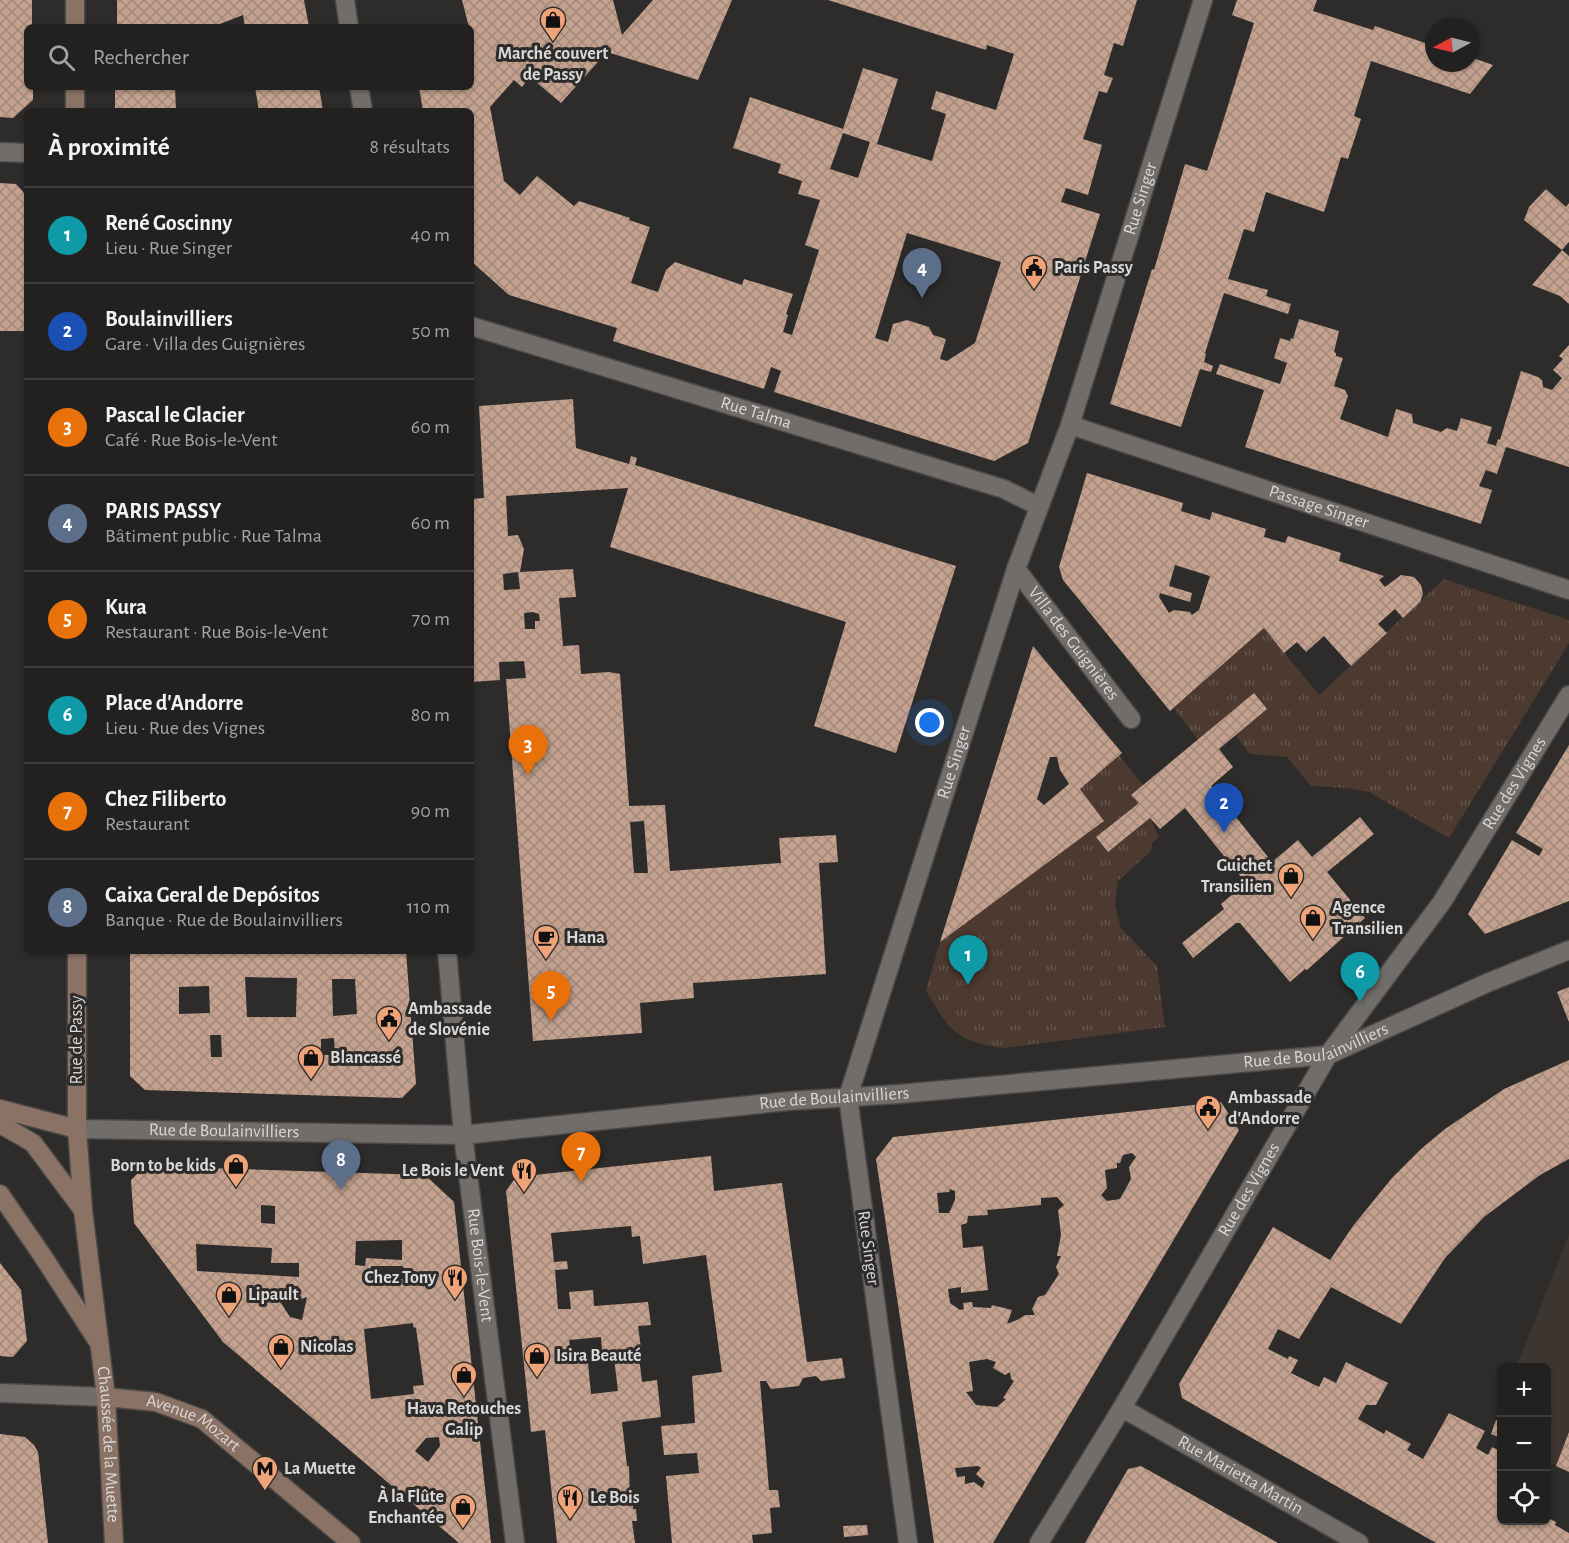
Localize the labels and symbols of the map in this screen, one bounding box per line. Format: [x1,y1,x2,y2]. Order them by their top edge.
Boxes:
shop icon: Marché couvert de Passy [538,5,568,43]
north arrow [1425,18,1479,72]
place label: Marché couvert de Passy [498,45,608,84]
street label: Rue Singer [1121,160,1161,237]
pin: 4 [902,248,942,298]
public building icon: Paris Passy [1019,253,1049,291]
place label: Paris Passy [1054,259,1134,277]
street label: Rue Talma [718,394,794,432]
street label: Passage Singer [1267,482,1371,532]
street label: Villa des Guignières [1024,584,1122,704]
your location [915,708,944,737]
street label: Rue Singer [934,724,974,801]
pin: 3 [508,726,548,775]
street label: Rue des Vignes [1480,734,1550,833]
pin: 2 [1204,784,1244,833]
place label: Guichet Transilien [1201,857,1272,896]
shop icon: Guichet Transilien [1276,861,1306,899]
place label: Agence Transilien [1332,899,1403,938]
shop icon: Agence Transilien [1298,903,1328,941]
cafe icon: Hana [531,923,561,961]
place label: Hana [566,929,605,947]
pin: 1 [948,936,988,985]
pin: 6 [1340,952,1380,1002]
pin: 5 [532,972,570,1021]
street label: Rue de Passy [68,995,86,1084]
place label: Ambassade de Slovénie [408,1000,492,1039]
public building icon: Ambassade de Slovénie [374,1004,404,1042]
street label: Rue de Boulainvilliers [1243,1020,1391,1072]
shop icon: Blancassé [296,1043,326,1081]
place label: Blancassé [330,1049,401,1067]
street label: Rue de Boulainvilliers [758,1084,910,1113]
place label: Ambassade d'Andorre [1228,1089,1312,1128]
public building icon: Ambassade d'Andorre [1193,1093,1223,1131]
street label: Rue de Boulainvilliers [149,1121,299,1141]
pin: 7 [562,1132,600,1182]
pin: 8 [322,1140,360,1190]
street label: Rue des Vignes [1215,1140,1284,1240]
shop icon: Born to be kids [221,1151,251,1189]
restaurant icon: Le Bois le Vent [509,1156,539,1194]
place label: Born to be kids [110,1157,216,1175]
place label: Le Bois le Vent [402,1162,504,1180]
street label: Rue Bois-le-Vent [463,1207,496,1323]
street label: Rue Singer [854,1210,882,1287]
restaurant icon: Chez Tony [440,1263,470,1301]
place label: Chez Tony [364,1269,437,1287]
shop icon: Lipault [214,1280,244,1318]
place label: Lipault [248,1286,299,1304]
shop icon: Nicolas [266,1332,296,1370]
place label: Nicolas [300,1338,353,1356]
shop icon: Isira Beauté [522,1341,552,1379]
place label: Isira Beauté [556,1347,642,1365]
shop icon: Hava Retouches Galip [449,1360,479,1398]
street label: Chaussée de la Muette [93,1365,122,1523]
street label: Avenue Mozart [145,1392,244,1456]
place label: Hava Retouches Galip [407,1400,521,1439]
street label: Rue Marietta Martin [1174,1433,1306,1518]
metro station icon: La Muette [250,1454,280,1492]
place label: La Muette [284,1460,356,1478]
restaurant icon: Le Bois [555,1483,585,1521]
place label: À la Flûte Enchantée [368,1485,444,1527]
place label: Le Bois [590,1489,640,1507]
shop icon: À la Flûte Enchantée [448,1492,478,1530]

